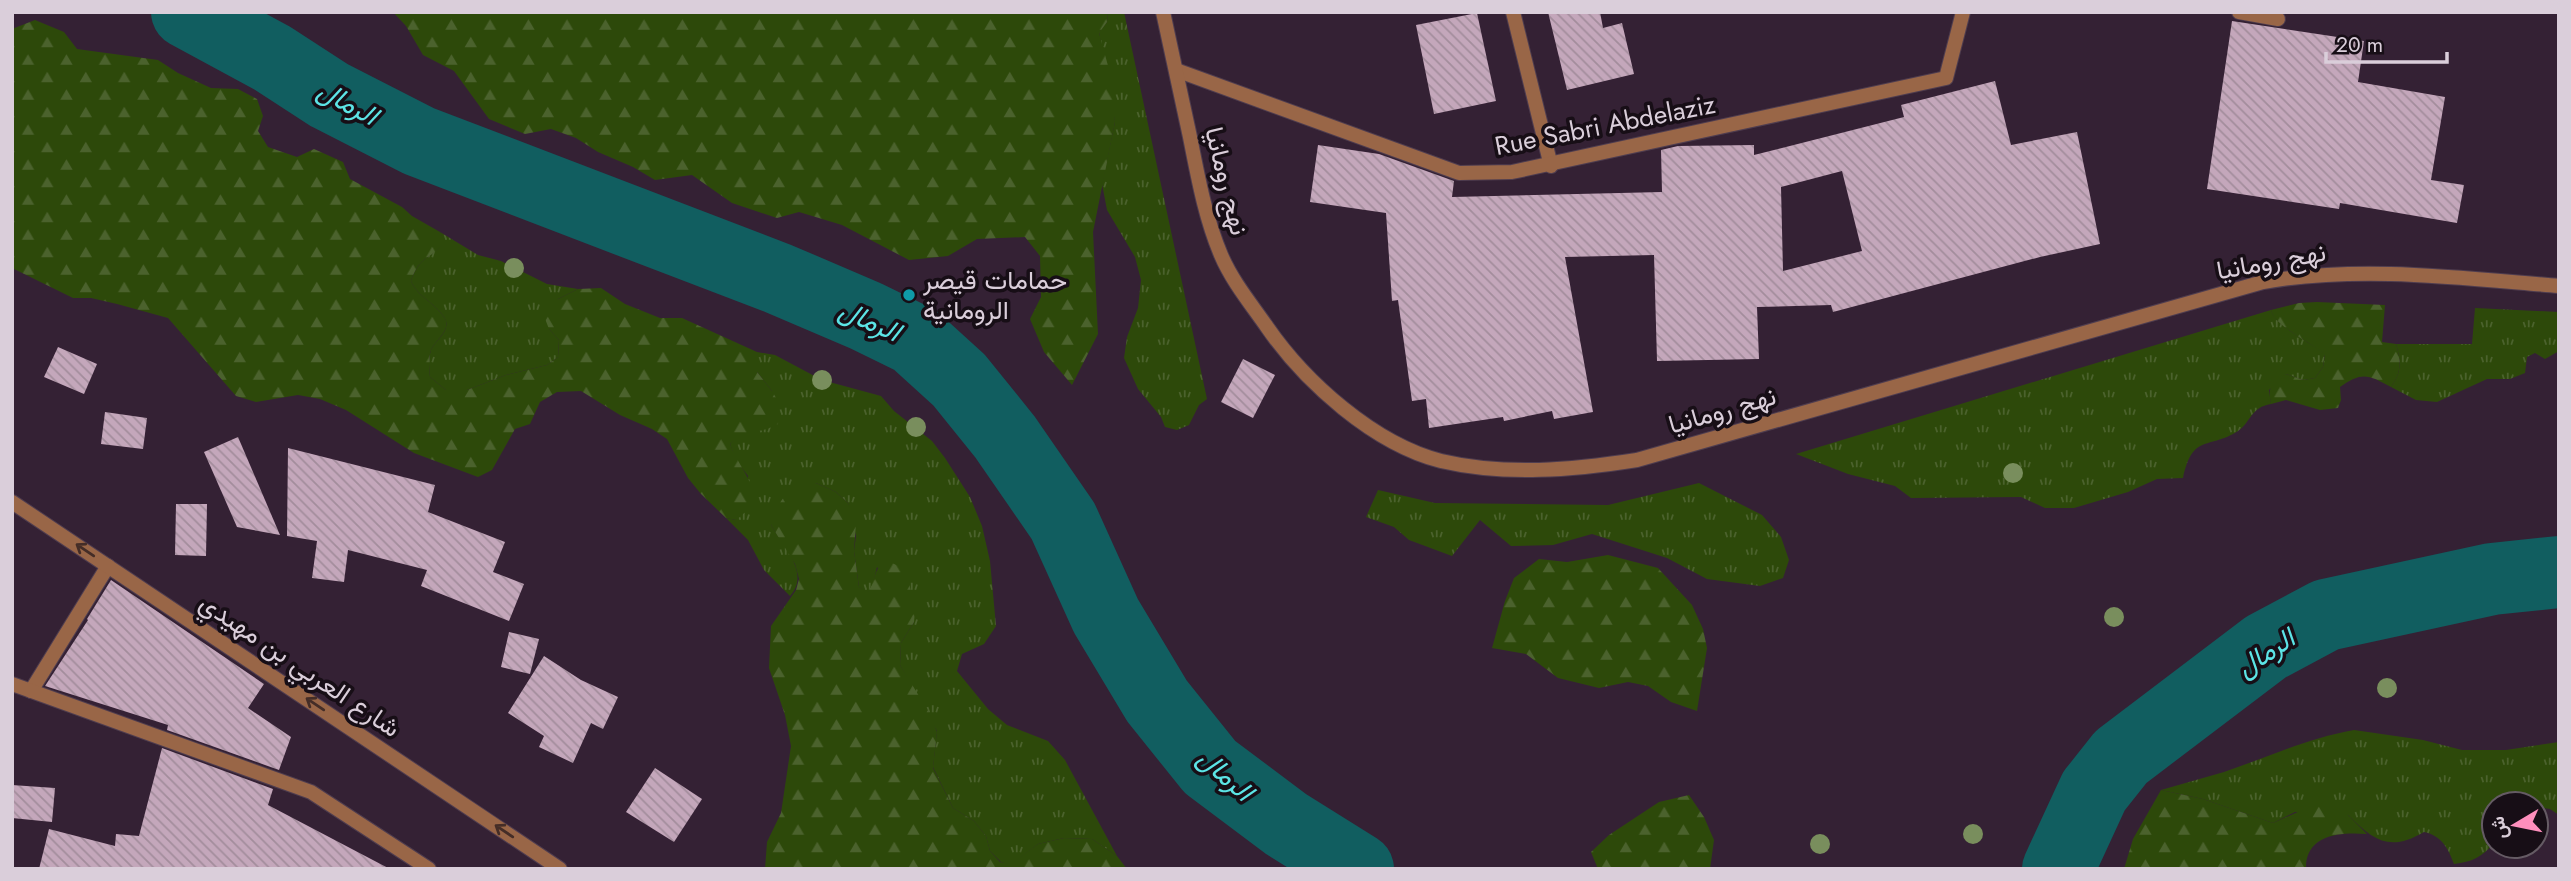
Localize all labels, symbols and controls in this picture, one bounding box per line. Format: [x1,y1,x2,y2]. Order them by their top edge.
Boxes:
scale bar [2326,21,2447,65]
text: 20 m [2336,30,2383,60]
water label: الرمال [310,69,388,137]
street label: Rue Sabri Abdelaziz [1492,85,1719,165]
street label: نهج رومانيا [1195,123,1259,239]
street label: نهج رومانيا [2213,233,2329,289]
place label: حمامات قيصر الرومانية [922,261,1067,329]
marker: حمامات قيصر الرومانية [901,287,917,303]
water label: الرمال [833,289,910,353]
street label: نهج رومانيا [1664,377,1780,443]
one-way arrow [76,543,95,557]
street label: شارع العربي بن مهيدي [191,583,408,748]
water label: الرمال [2228,616,2306,687]
one-way arrow [305,697,325,711]
water label: الرمال [1188,738,1266,813]
north arrow [2480,790,2550,860]
text: ش [2483,814,2514,841]
one-way arrow [494,824,514,838]

